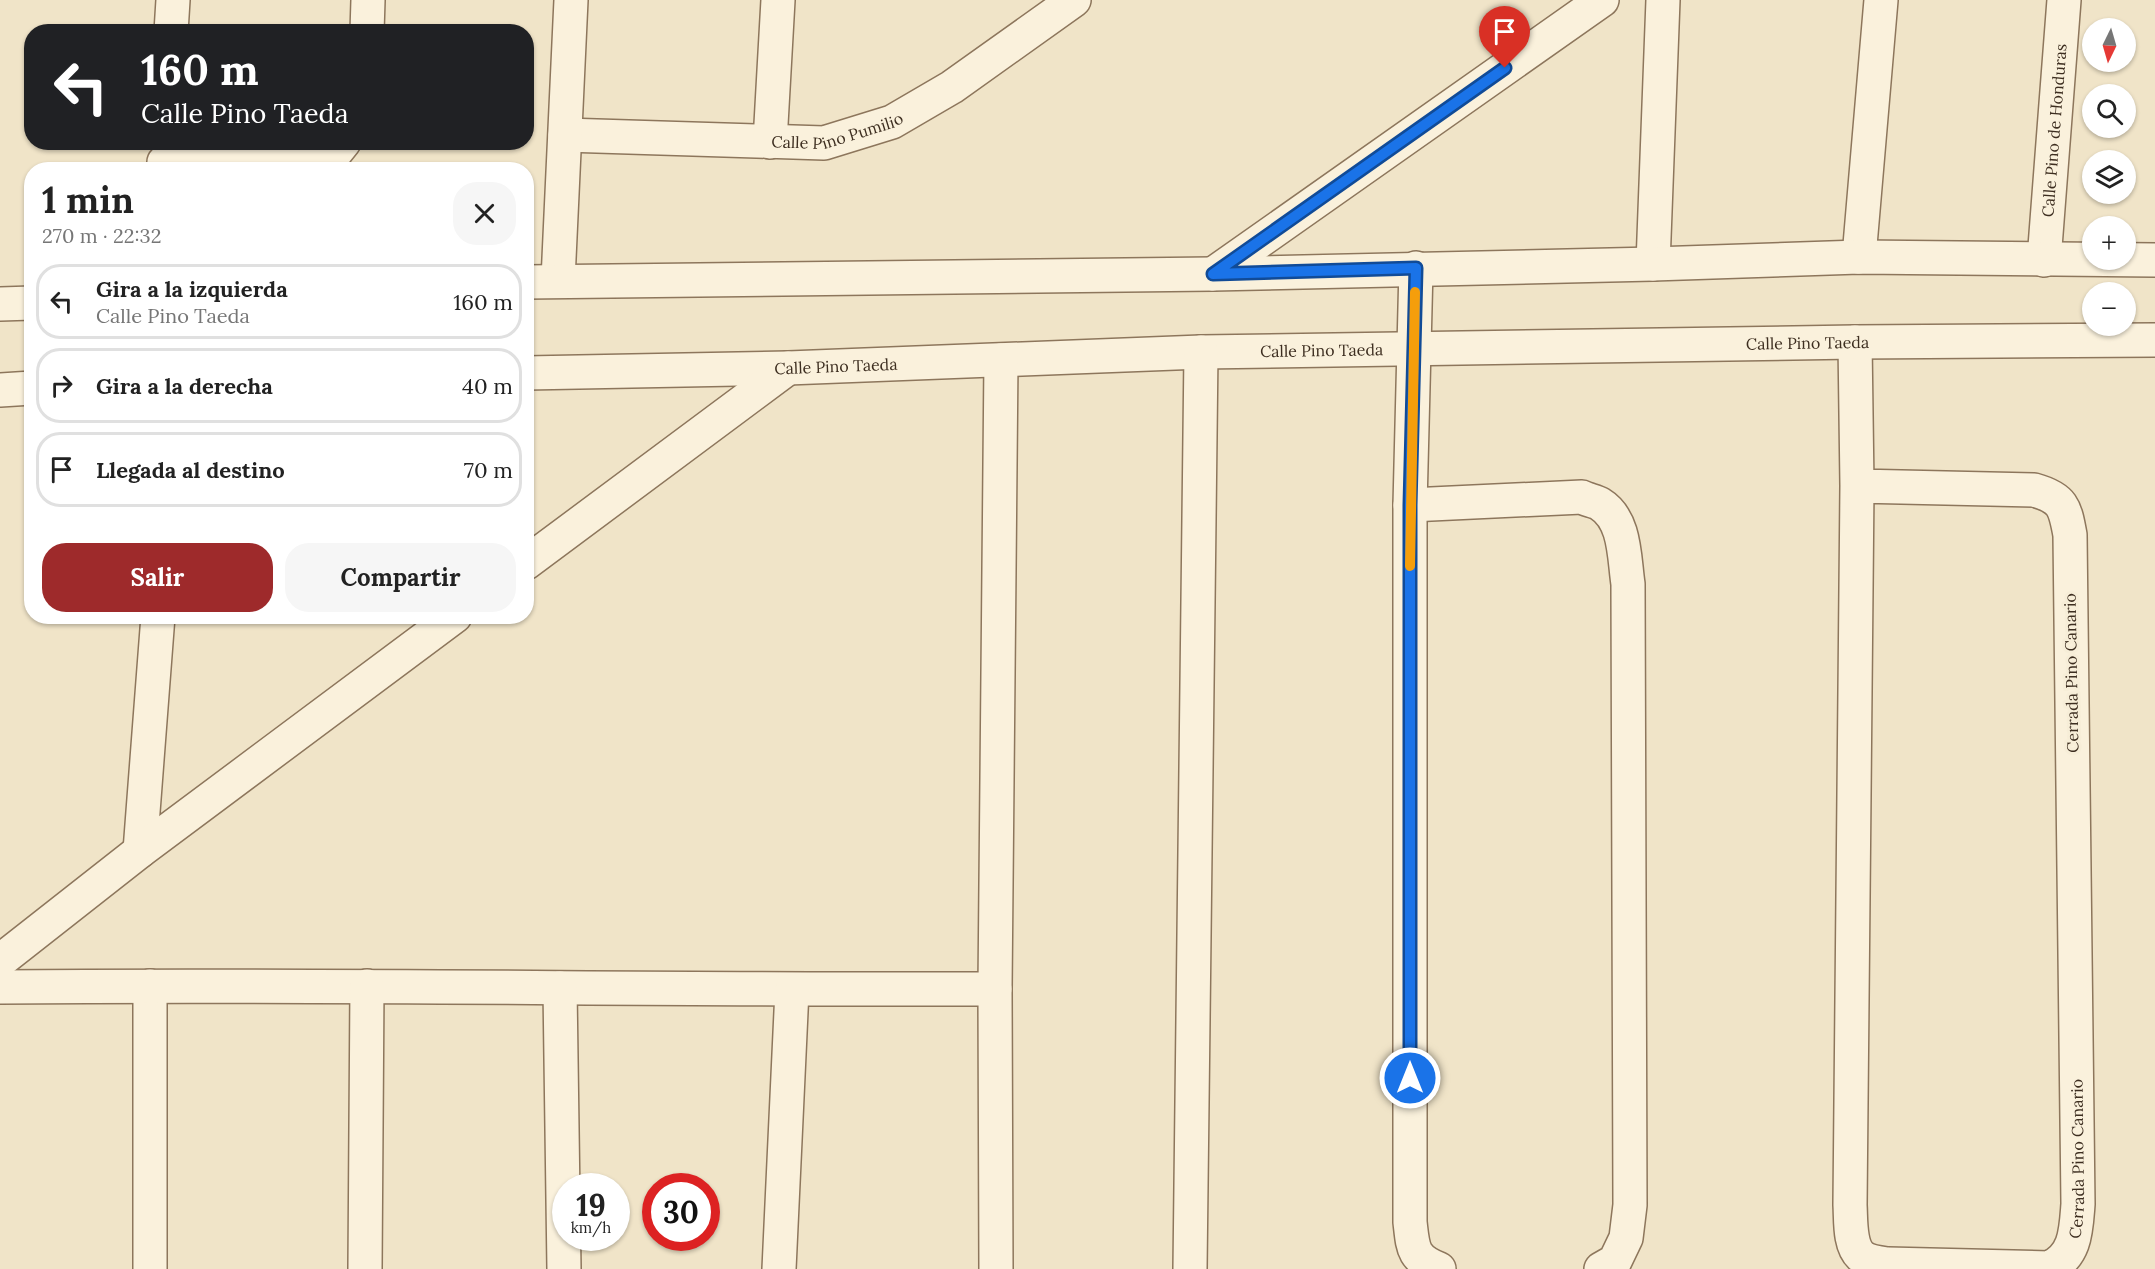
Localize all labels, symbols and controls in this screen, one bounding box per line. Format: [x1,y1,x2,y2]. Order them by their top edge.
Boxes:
pin [1479,6,1530,68]
icon: arrive [1488,15,1521,48]
north arrow [2082,18,2136,72]
map controls [2082,18,2136,336]
text: 160 m [141,43,259,97]
street label: Calle Pino de Honduras [2037,43,2071,218]
icon: left [42,48,120,126]
button: search [2082,84,2136,138]
text: Calle Pino Taeda [141,96,349,130]
street label: Calle Pino Pumilio [771,108,907,153]
button: layers [2082,150,2136,204]
text: 1 min [42,177,134,223]
button: close [453,182,516,245]
button: + [2082,216,2136,270]
text: 270 m · 22:32 [42,223,161,248]
text: Gira a la izquierda [96,275,288,303]
button: − [2082,282,2136,336]
icon: left [45,285,78,318]
text: 160 m [453,288,513,316]
text: Calle Pino Taeda [96,303,250,328]
street label: Calle Pino Taeda [1746,332,1869,354]
street label: Calle Pino Taeda [1260,339,1383,361]
street label: Calle Pino Taeda [774,354,898,378]
icon: right [45,369,78,402]
text: Gira a la derecha [96,372,273,400]
text: 40 m [462,372,513,400]
icon: arrive [45,453,78,486]
text: Llegada al destino [96,456,285,484]
text: 70 m [464,456,513,484]
button: Salir [42,543,273,612]
button: Compartir [285,543,516,612]
street label: Cerrada Pino Canario [2060,593,2082,753]
position arrow [1378,1046,1442,1110]
street label: Cerrada Pino Canario [2064,1079,2088,1240]
speed limit sign: 30 [642,1173,720,1251]
text: 19 [576,1186,606,1224]
text: km/h [571,1218,611,1237]

